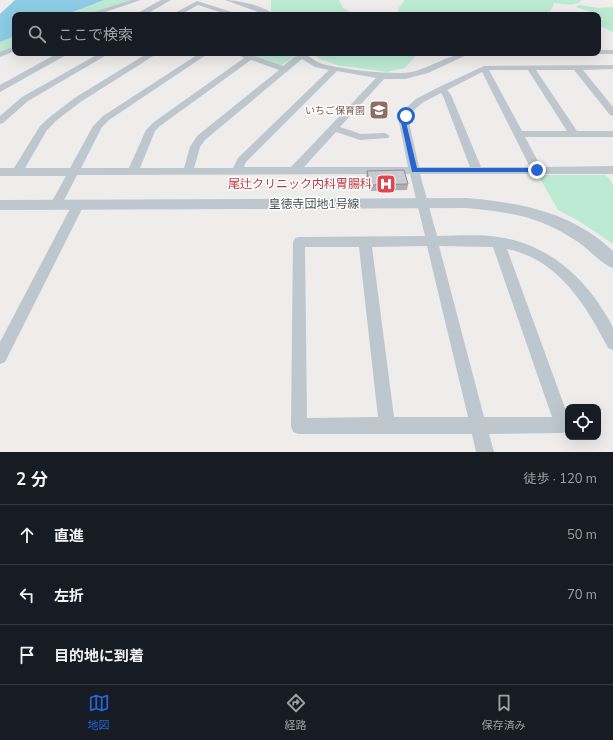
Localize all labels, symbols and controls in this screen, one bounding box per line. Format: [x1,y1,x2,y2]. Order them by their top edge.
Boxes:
search box [12,12,601,56]
icon: search [26,23,48,45]
text: ここで検索 [58,25,133,45]
school or university icon: いちご保育園 [368,99,390,121]
place label: いちご保育園 [305,104,365,118]
route start [397,107,415,125]
route end [528,161,546,179]
hospital icon: 尾辻クリニック内科胃腸科 [375,173,397,195]
place label: 尾辻クリニック内科胃腸科 [228,176,372,192]
street label: 皇徳寺団地1号線 [268,196,360,212]
map controls [565,404,601,440]
button: locate [565,404,601,440]
text: 2 分 [16,468,48,491]
text: 徒歩 · 120 m [523,470,597,488]
icon: ahead [16,524,38,546]
text: 直進 [54,526,84,546]
text: 50 m [567,526,597,544]
icon: left [16,584,38,606]
text: 左折 [54,586,84,606]
text: 70 m [567,586,597,604]
icon: arrive [16,644,38,666]
text: 目的地に到着 [54,646,144,666]
tab: 地図 [88,692,110,733]
tab: 経路 [285,692,307,733]
tab: 保存済み [482,692,526,733]

